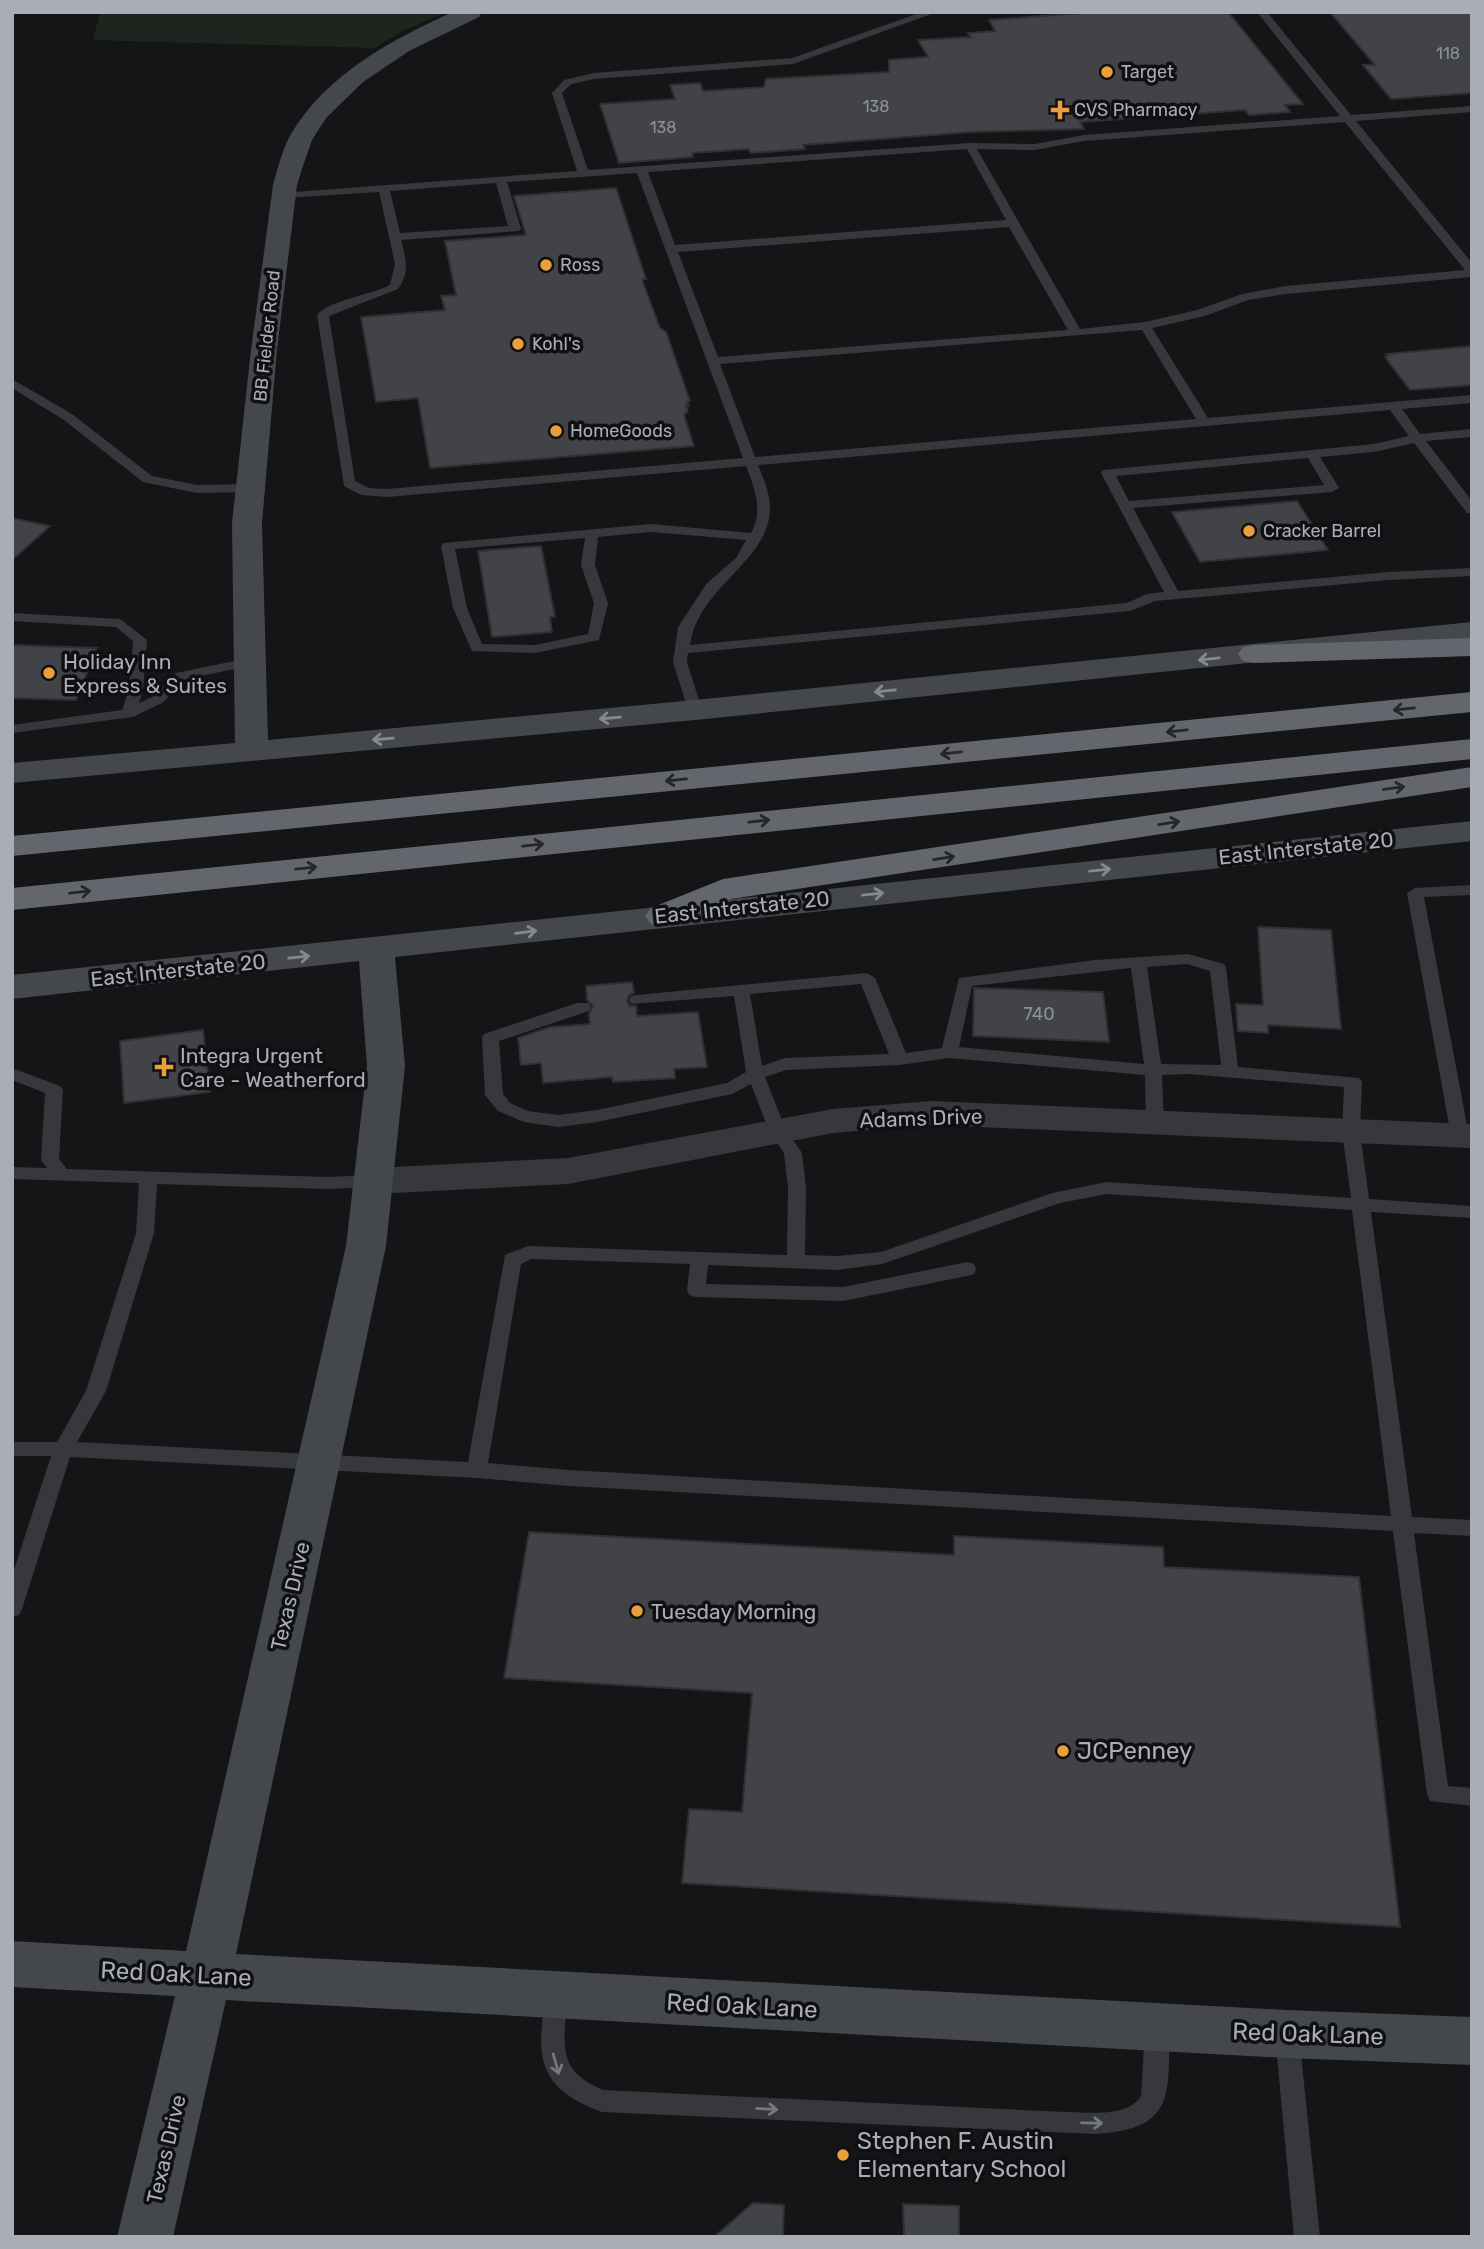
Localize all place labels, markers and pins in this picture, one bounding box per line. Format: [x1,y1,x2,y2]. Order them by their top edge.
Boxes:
place label: Target [1121,61,1174,83]
marker: Target [1099,64,1115,80]
place label: CVS Pharmacy [1074,99,1198,121]
marker: CVS Pharmacy [1052,102,1068,118]
place label: Ross [560,254,600,276]
marker: Ross [538,257,554,273]
place label: Kohl's [532,333,581,355]
marker: Kohl's [510,336,526,352]
place label: HomeGoods [570,420,672,442]
marker: HomeGoods [548,423,564,439]
place label: Cracker Barrel [1263,520,1381,542]
marker: Cracker Barrel [1241,523,1257,539]
place label: Holiday Inn Express & Suites [63,649,227,698]
marker: Holiday Inn Express & Suites [41,665,57,681]
place label: Integra Urgent Care - Weatherford [180,1043,366,1092]
marker: Integra Urgent Care - Weatherford [154,1057,174,1077]
place label: Tuesday Morning [651,1599,816,1624]
marker: Tuesday Morning [629,1603,645,1619]
place label: JCPenney [1077,1737,1192,1765]
marker: JCPenney [1055,1743,1071,1759]
place label: Stephen F. Austin Elementary School [857,2127,1066,2183]
marker: Stephen F. Austin Elementary School [835,2147,851,2163]

